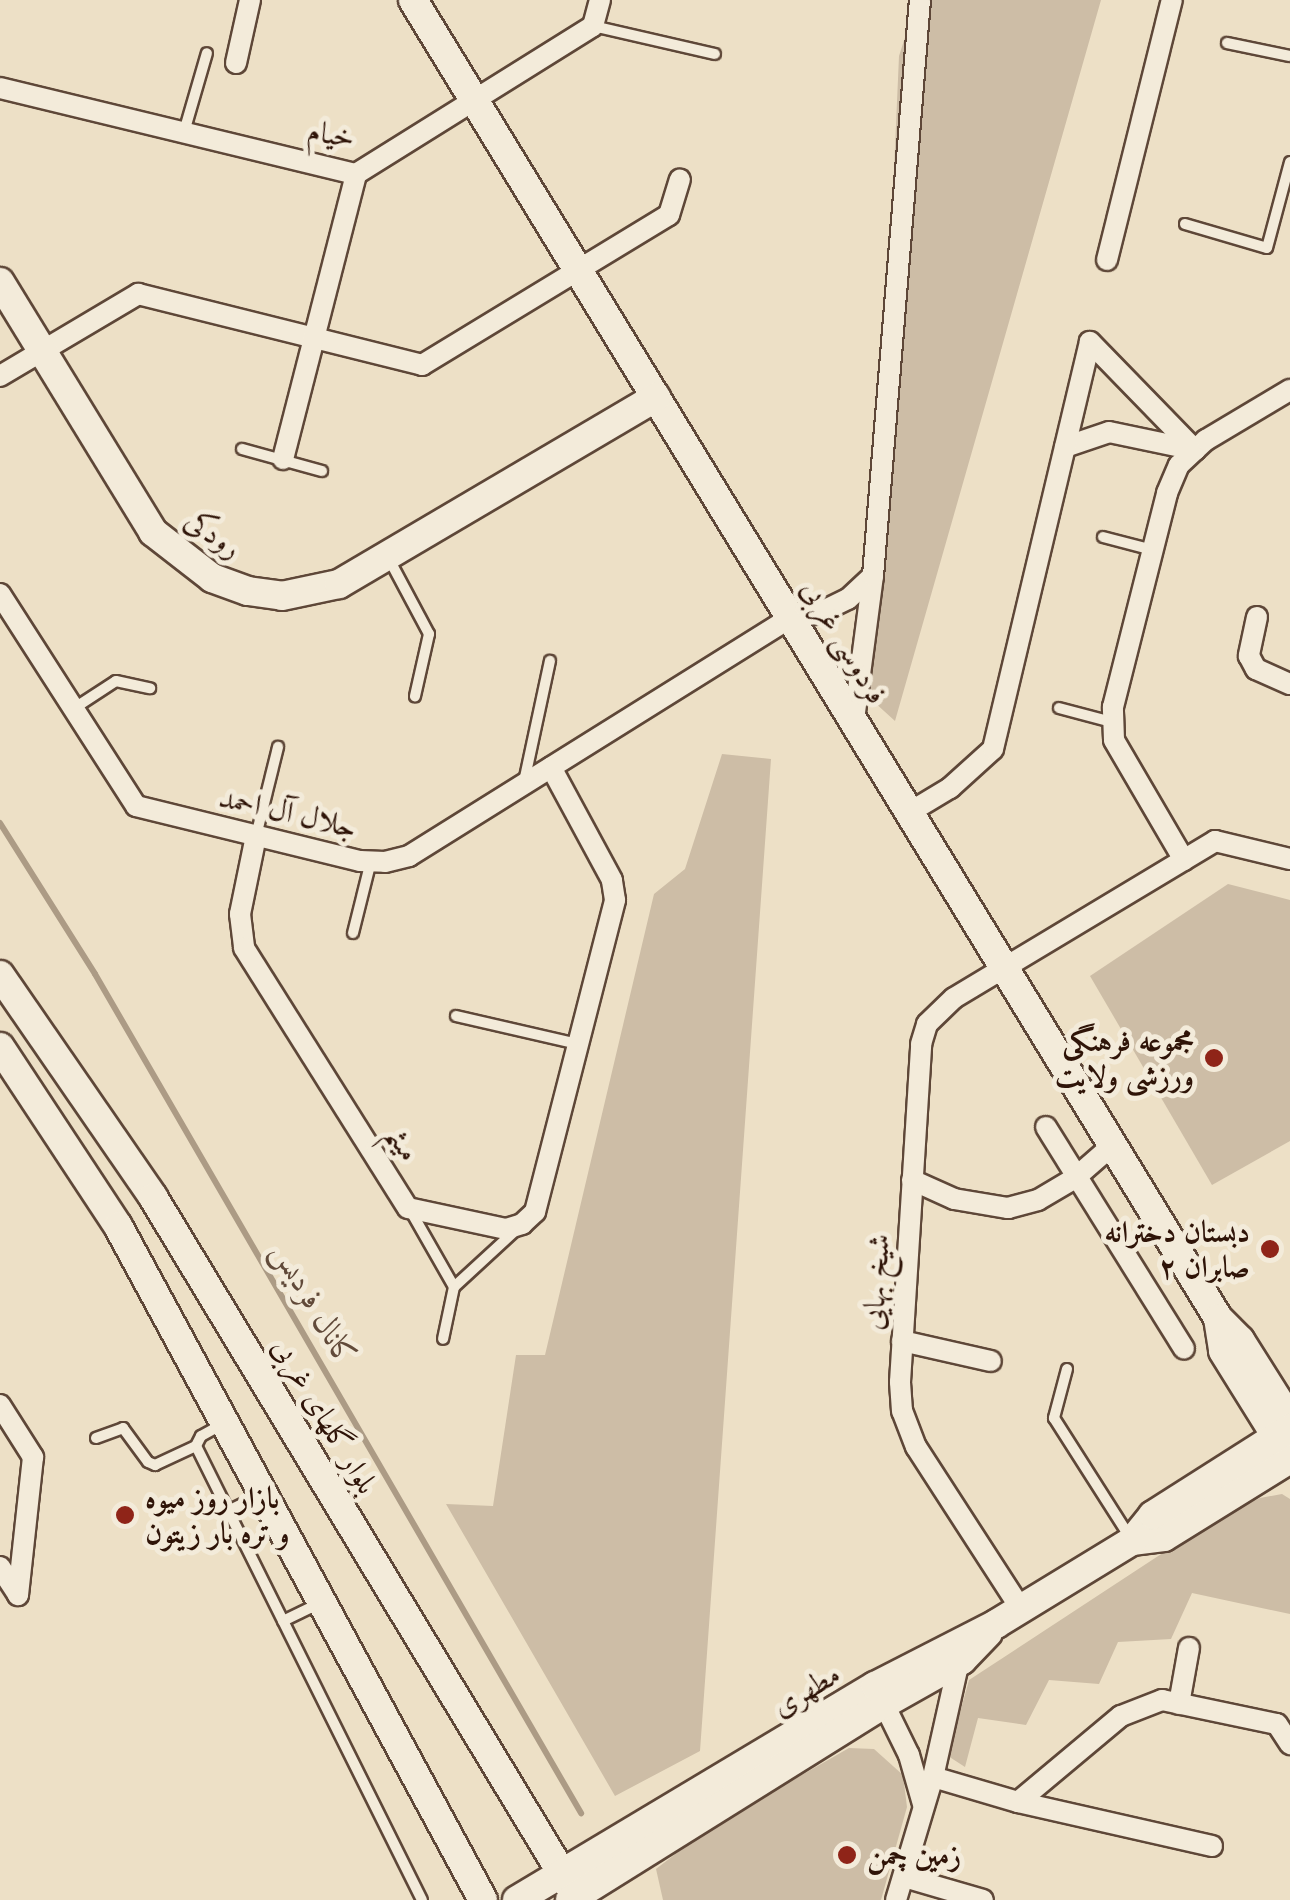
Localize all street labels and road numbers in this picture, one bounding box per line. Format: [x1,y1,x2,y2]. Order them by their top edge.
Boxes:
street label: خیام [305,113,357,155]
street label: رودکی [178,502,248,566]
street label: فردوسی غربی [793,574,895,710]
street label: جلال آل احمد [216,779,360,845]
street label: میثم [378,1118,428,1168]
street label: شیخ بهایی [855,1233,897,1331]
street label: بلوار گلهای غربی [264,1332,386,1500]
street label: مطهری [765,1656,847,1724]

